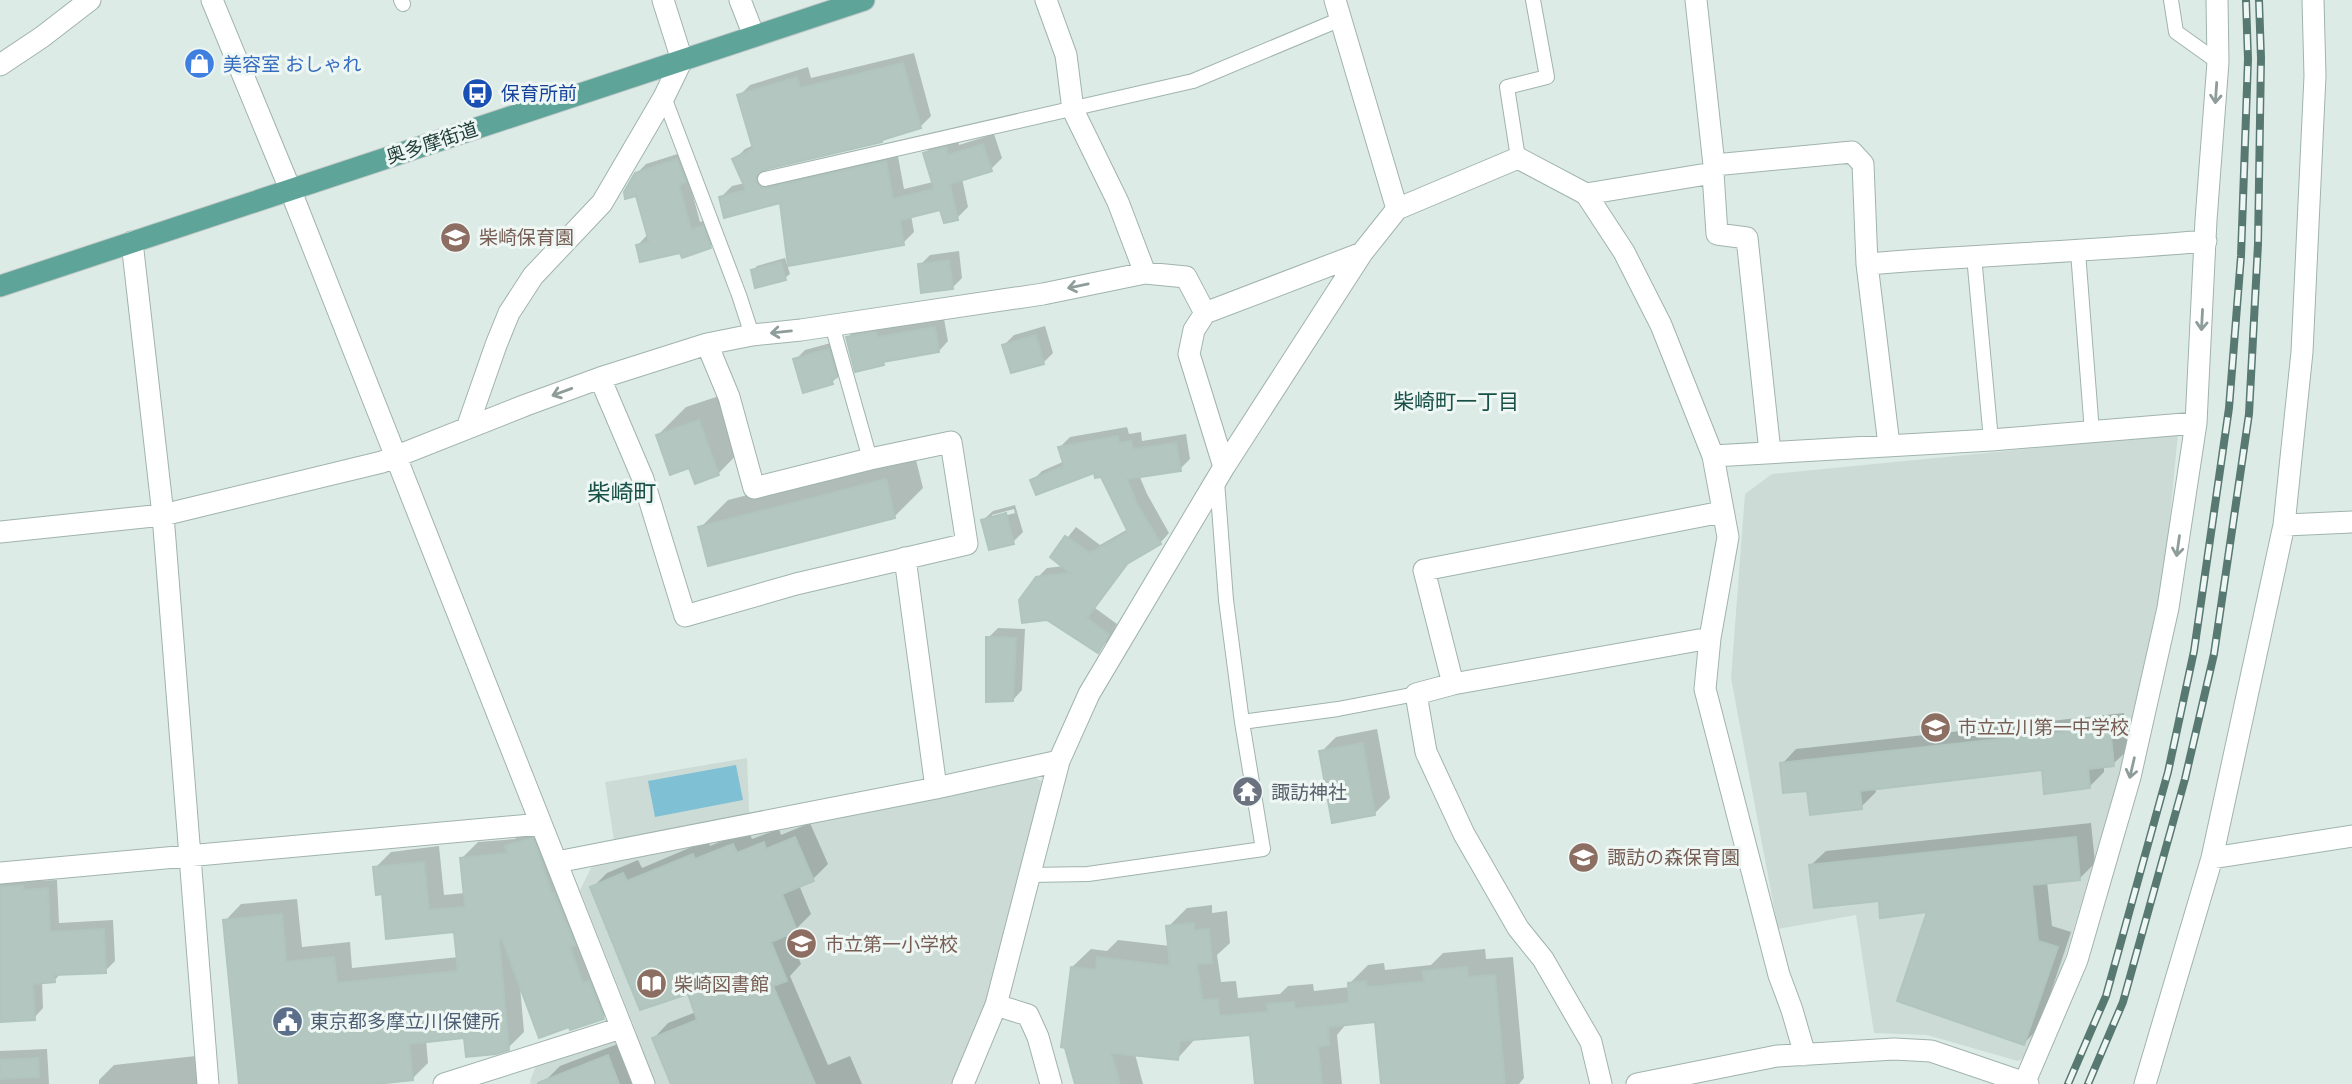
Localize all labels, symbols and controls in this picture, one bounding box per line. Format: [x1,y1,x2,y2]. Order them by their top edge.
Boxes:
shop icon: 美容室 おしゃれ [183,47,217,81]
place label: 美容室 おしゃれ [223,53,361,76]
bus stop icon: 保育所前 [461,76,495,110]
one-way arrow [2209,81,2222,104]
place label: 保育所前 [501,82,577,105]
street label: 奥多摩街道 [383,117,481,169]
school or university icon: 柴崎保育園 [439,220,473,254]
place label: 柴崎保育園 [479,226,574,249]
one-way arrow [1067,280,1090,294]
one-way arrow [2195,308,2208,331]
one-way arrow [770,326,792,339]
one-way arrow [551,386,573,399]
district label: 柴崎町一丁目 [1393,389,1519,414]
district label: 柴崎町 [588,479,657,507]
one-way arrow [2171,534,2184,557]
school or university icon: 市立立川第一中学校 [1918,710,1952,744]
place label: 市立立川第一中学校 [1958,716,2129,739]
one-way arrow [2125,757,2138,779]
temple icon: 諏訪神社 [1231,775,1265,809]
place label: 諏訪神社 [1271,781,1347,804]
school or university icon: 諏訪の森保育園 [1567,840,1601,874]
place label: 諏訪の森保育園 [1607,846,1740,869]
school or university icon: 市立第一小学校 [785,927,819,961]
place label: 市立第一小学校 [825,933,958,956]
library icon: 柴崎図書館 [634,967,668,1001]
place label: 柴崎図書館 [674,973,769,996]
public building icon: 東京都多摩立川保健所 [270,1004,304,1038]
place label: 東京都多摩立川保健所 [310,1010,500,1033]

